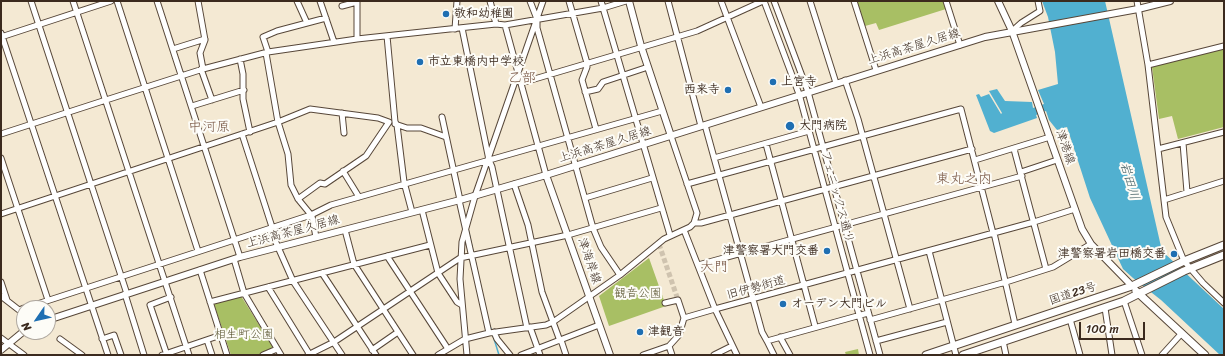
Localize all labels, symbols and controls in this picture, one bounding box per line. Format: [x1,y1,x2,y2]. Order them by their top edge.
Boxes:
place label: 敬和幼稚園 [454,7,514,21]
marker: 敬和幼稚園 [441,9,451,19]
street label: 上浜高茶屋久居線 [866,26,962,68]
place label: 市立東橋内中学校 [428,55,524,69]
marker: 市立東橋内中学校 [415,57,425,67]
district label: 乙部 [508,70,536,86]
place label: 上宮寺 [781,75,817,89]
marker: 上宮寺 [768,77,778,87]
place label: 西来寺 [684,83,720,97]
marker: 西来寺 [723,85,733,95]
district label: 中河原 [188,119,230,135]
place label: 大門病院 [799,119,847,133]
marker: 大門病院 [784,120,796,132]
street label: 上浜高茶屋久居線 [557,124,653,166]
street label: 津港線 [1052,128,1078,166]
street label: フェニックス通り [818,149,856,245]
water label: 岩田川 [1116,160,1142,202]
district label: 東丸之内 [936,171,992,187]
street label: 上浜高茶屋久居線 [245,213,341,251]
street label: 津海岸線 [574,236,604,286]
place label: 津警察署大門交番 [723,244,819,258]
marker: 津警察署大門交番 [822,246,832,256]
place label: 津警察署岩田橋交番 [1058,247,1166,261]
marker: 津警察署岩田橋交番 [1169,249,1179,259]
district label: 大門 [700,259,728,275]
street label: 旧伊勢街道 [725,273,787,303]
street label: 国道23号 [1047,280,1099,308]
park label: 観音公園 [614,287,662,301]
place label: オーデン大門ビル [791,297,887,311]
marker: オーデン大門ビル [778,299,788,309]
north arrow [16,300,56,340]
scale bar [1081,314,1147,340]
text: N [16,318,36,335]
text: 100 m [1086,318,1119,340]
place label: 津観音 [648,325,684,339]
marker: 津観音 [635,327,645,337]
park label: 相生町公園 [214,328,274,342]

